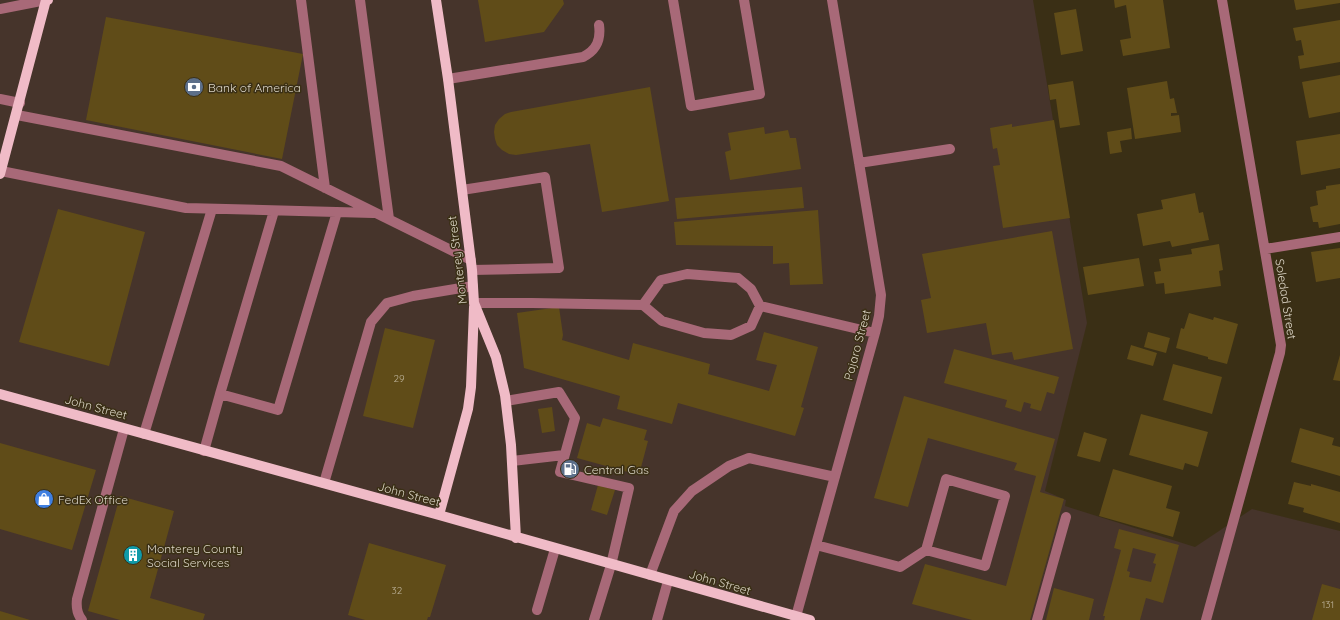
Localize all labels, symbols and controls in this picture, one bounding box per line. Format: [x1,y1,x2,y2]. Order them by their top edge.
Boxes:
bank icon: Bank of America [183,76,205,98]
place label: Bank of America [208,80,301,95]
street label: Monterey Street [444,215,470,305]
street label: Soledad Street [1272,258,1300,340]
street label: Pajaro Street [840,308,874,382]
house number: 29 [393,372,405,385]
street label: John Street [63,391,129,423]
fuel station icon: Central Gas [559,458,581,480]
place label: Central Gas [584,462,649,477]
street label: John Street [376,478,442,510]
shop icon: FedEx Office [33,488,55,510]
place label: FedEx Office [58,492,128,507]
place label: Monterey County Social Services [147,541,243,570]
building icon: Monterey County Social Services [122,544,144,566]
street label: John Street [687,566,753,598]
house number: 32 [392,584,403,597]
house number: 131 [1322,598,1334,611]

